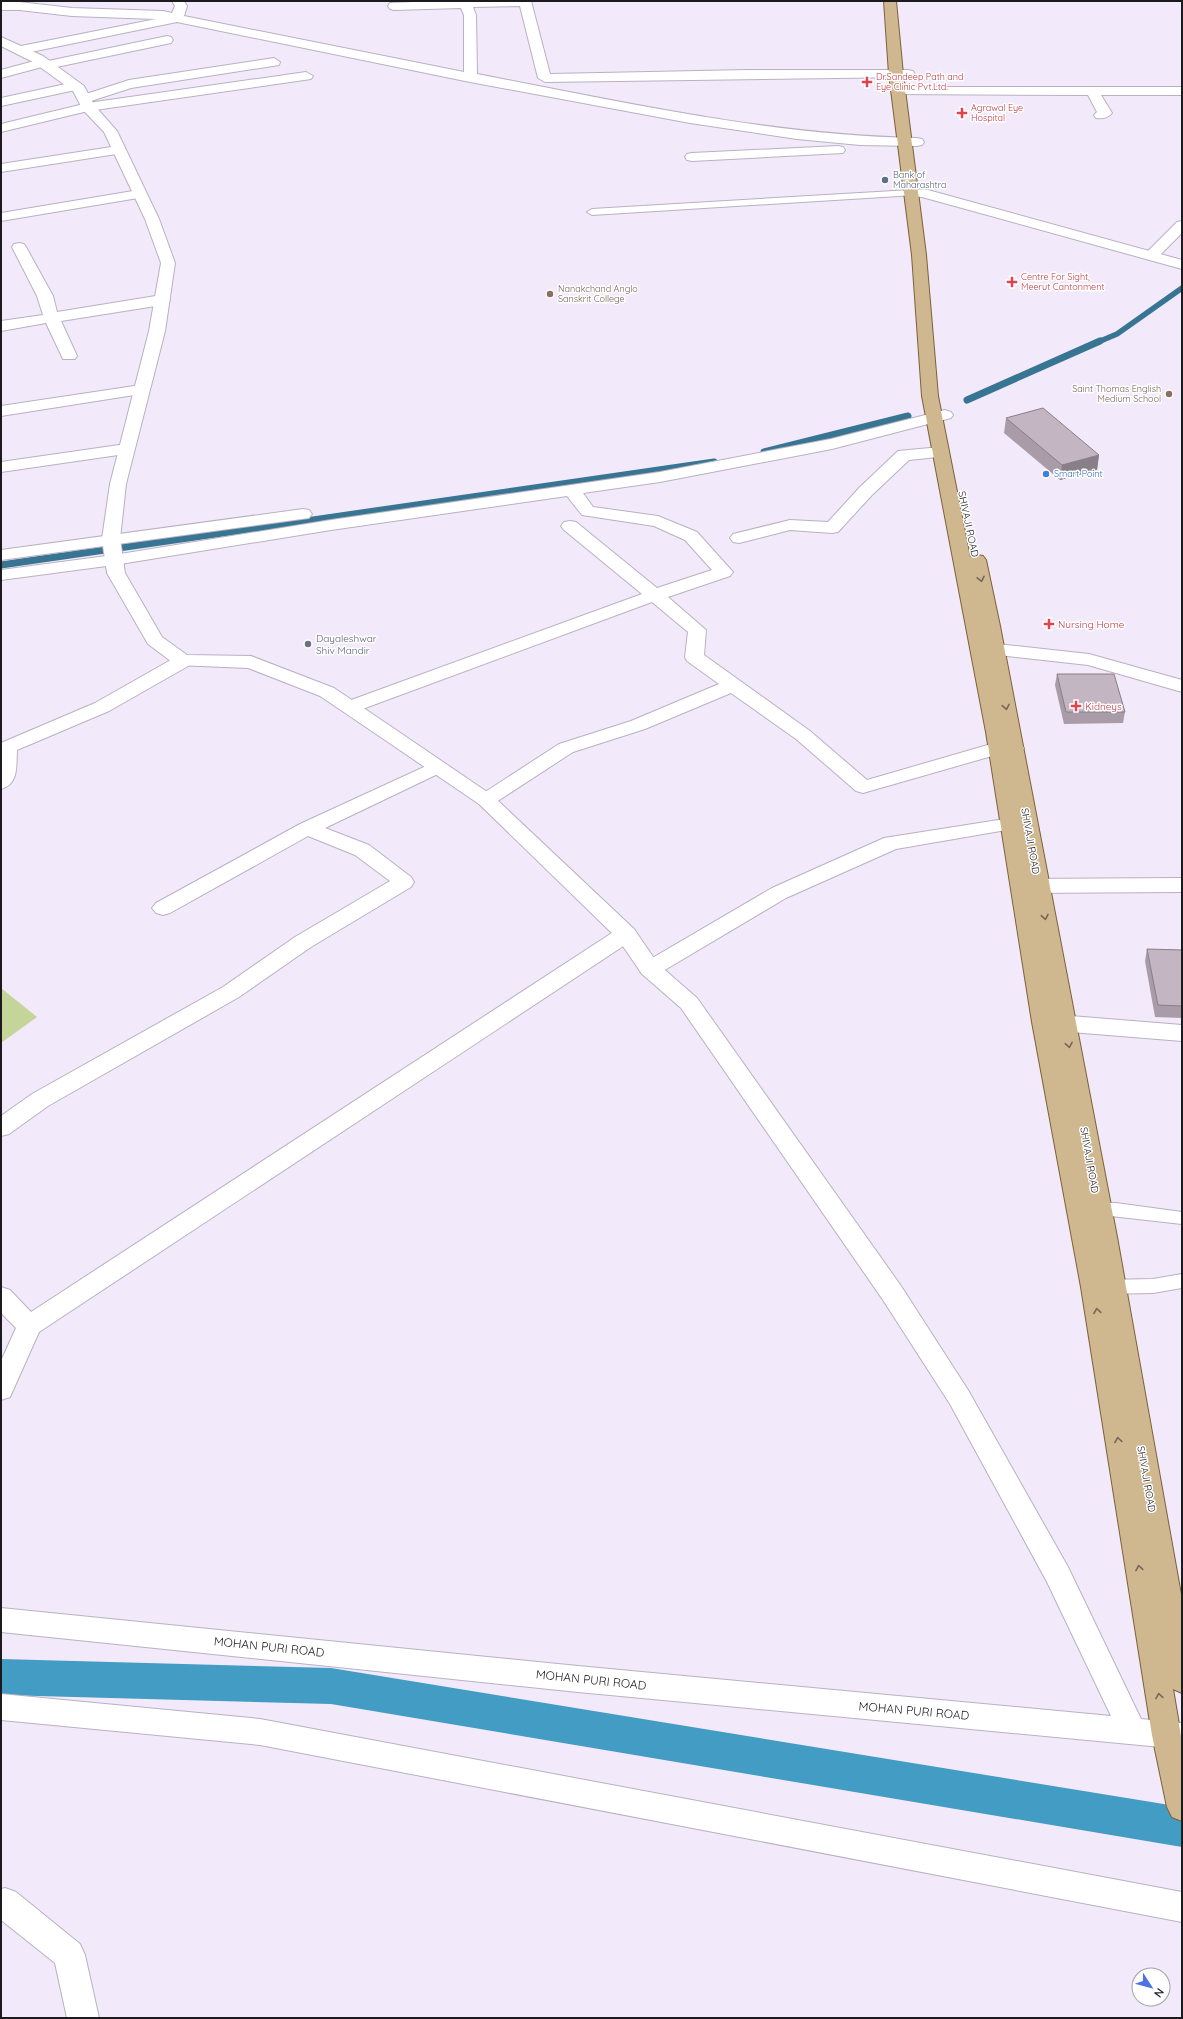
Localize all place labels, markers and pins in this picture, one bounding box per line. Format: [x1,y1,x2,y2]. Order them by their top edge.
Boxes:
place label: Dr.Sandeep Path and Eye Clinic Pvt.Ltd. [876,71,963,92]
marker: Dr.Sandeep Path and Eye Clinic Pvt.Ltd. [861,76,873,88]
place label: Agrawal Eye Hospital [971,102,1023,123]
marker: Agrawal Eye Hospital [956,107,968,119]
place label: Bank of Maharashtra [893,169,946,190]
marker: Bank of Maharashtra [880,175,890,185]
place label: Centre For Sight, Meerut Cantonment [1021,271,1104,292]
marker: Centre For Sight, Meerut Cantonment [1006,276,1018,288]
place label: Nanakchand Anglo Sanskrit College [558,283,638,304]
marker: Nanakchand Anglo Sanskrit College [545,289,555,299]
place label: Saint Thomas English Medium School [1072,383,1161,404]
marker: Saint Thomas English Medium School [1164,389,1174,399]
place label: Smart Point [1054,468,1103,479]
marker: Smart Point [1041,469,1051,479]
marker: Nursing Home [1043,618,1055,630]
place label: Nursing Home [1058,618,1125,631]
place label: Dayaleshwar Shiv Mandir [316,632,377,657]
marker: Dayaleshwar Shiv Mandir [303,639,313,649]
marker: Kidneys [1070,700,1082,712]
place label: Kidneys [1085,700,1122,713]

